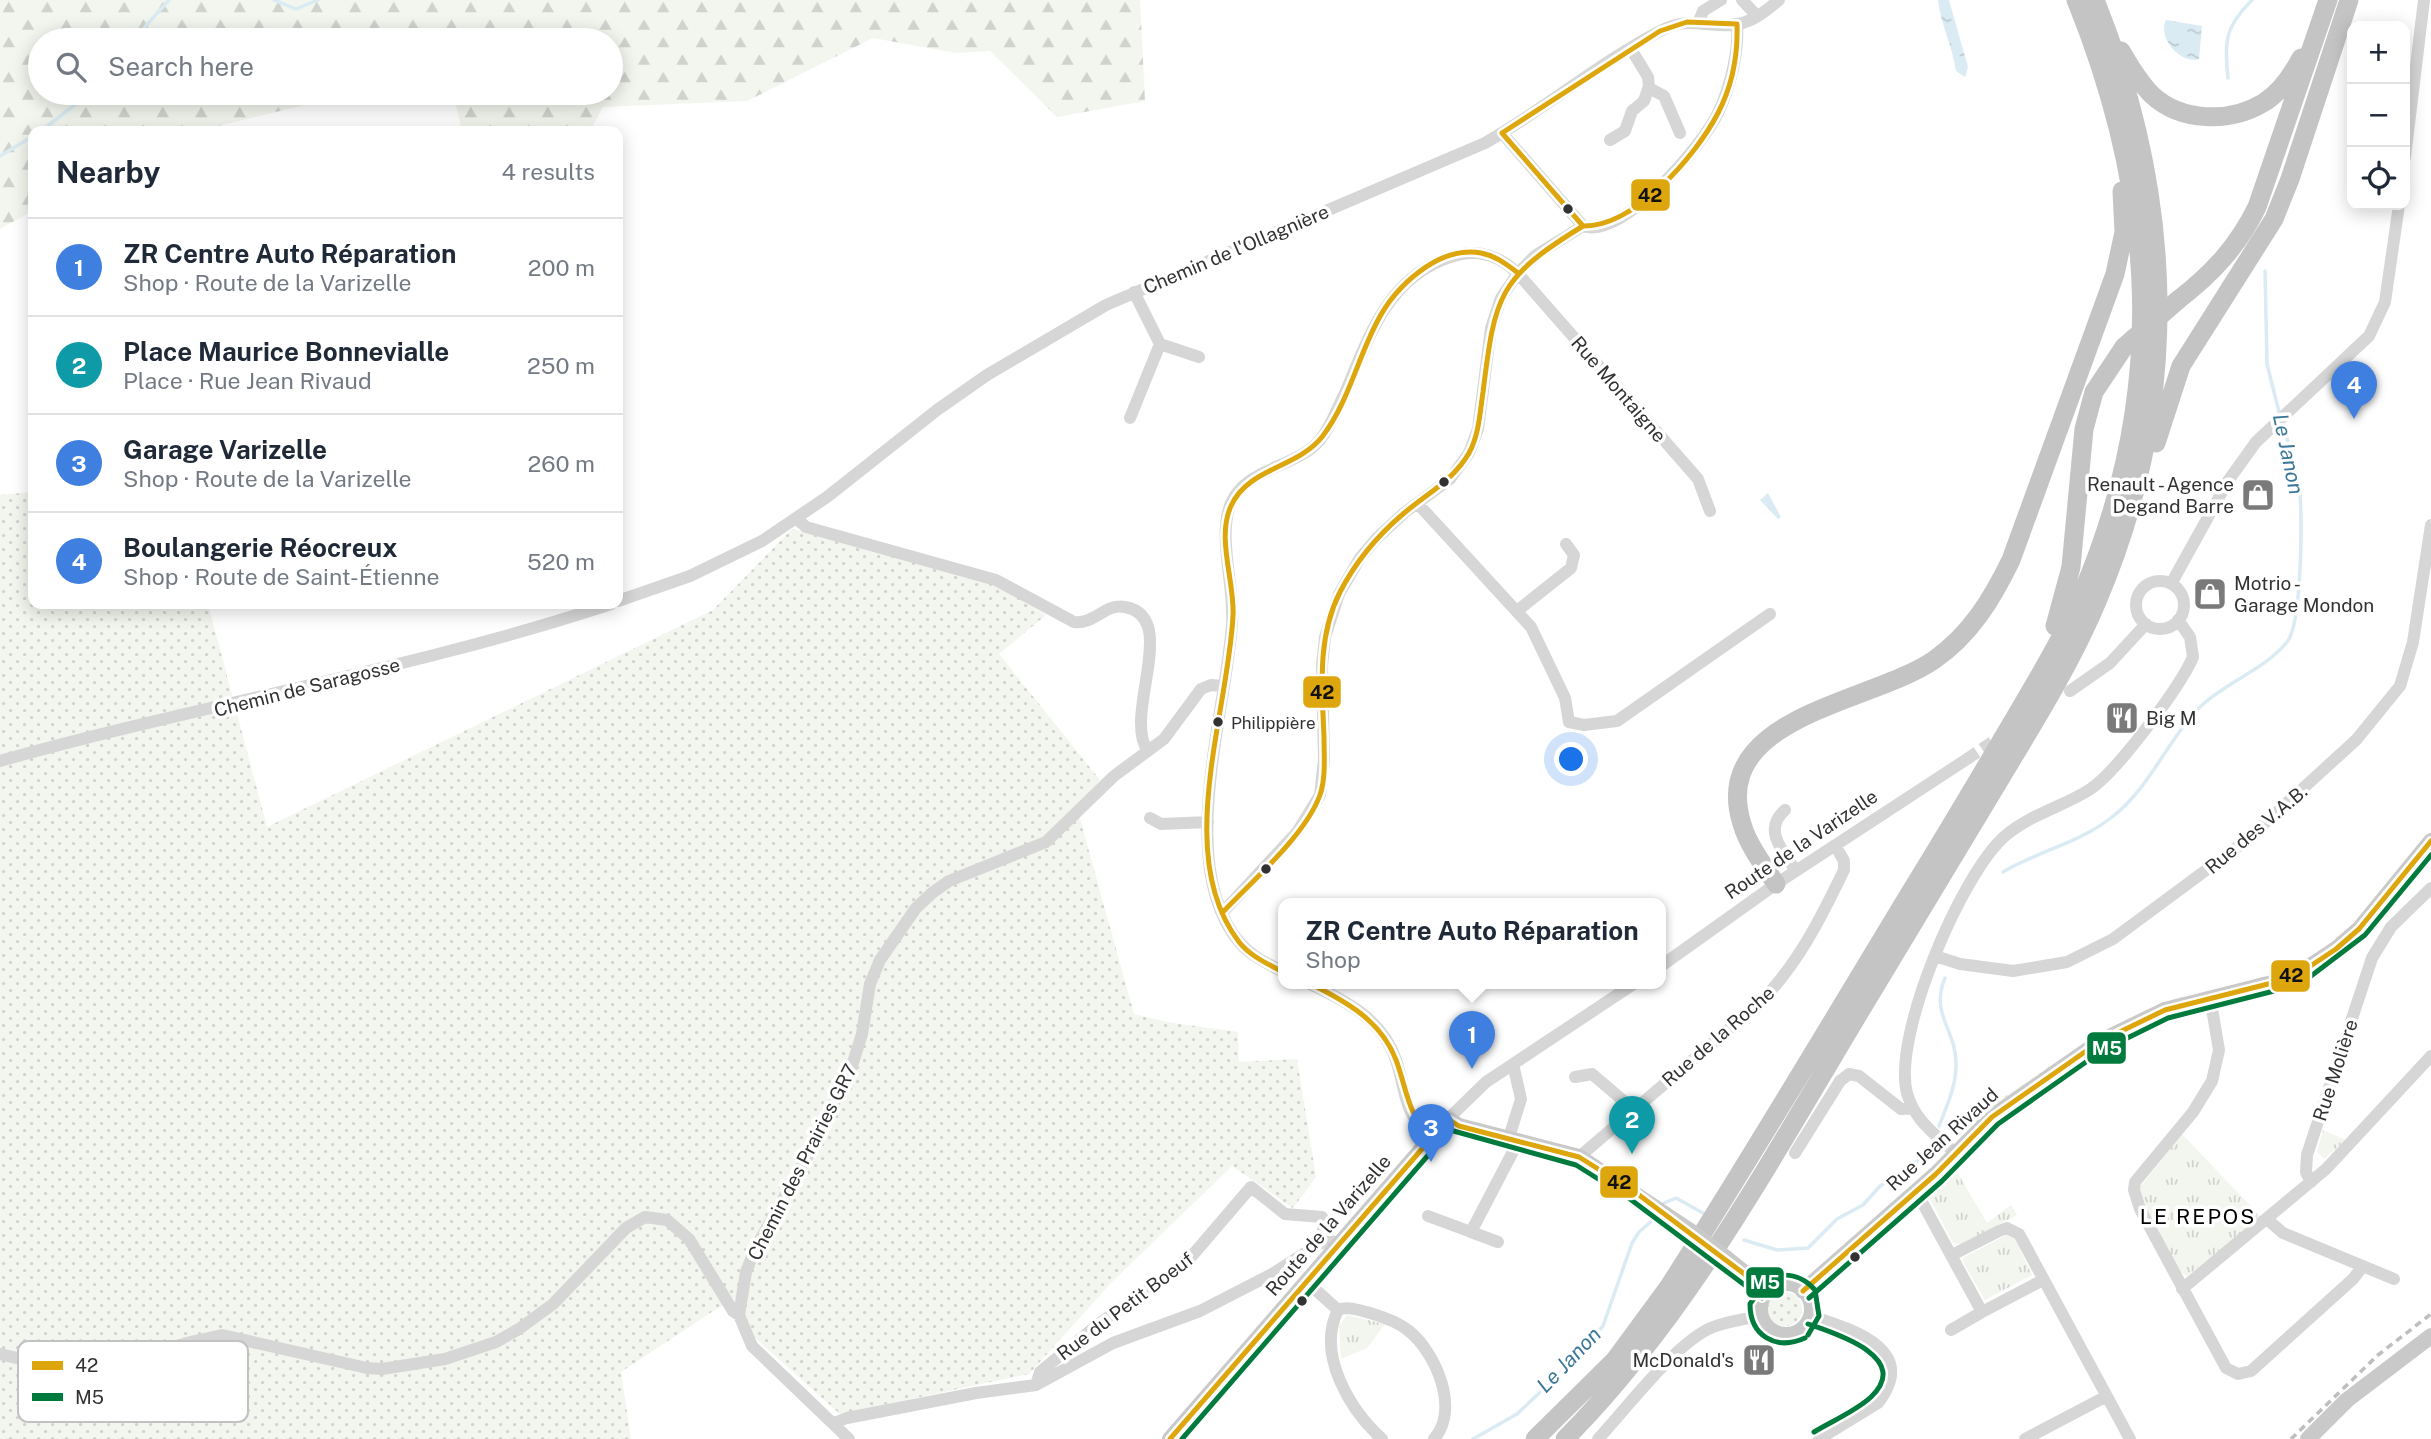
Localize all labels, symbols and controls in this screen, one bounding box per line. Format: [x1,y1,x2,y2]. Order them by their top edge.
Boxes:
map controls [2347,21,2410,210]
button: + [2347,21,2410,84]
search box [28,28,623,105]
icon: search [52,48,90,86]
text: Search here [108,51,254,82]
button: − [2347,84,2410,147]
button: locate [2347,147,2410,210]
text: Nearby [56,154,160,190]
text: 4 results [501,158,595,185]
line badge: 42 [1630,178,1671,212]
text: 42 [1638,184,1662,206]
street label: Chemin de l'Ollagnière [1140,200,1332,298]
unlabelled marker [1561,202,1575,216]
text: ZR Centre Auto Réparation [123,238,456,269]
text: 1 [74,254,84,281]
text: 200 m [528,254,595,281]
text: Shop · Route de la Varizelle [123,269,412,296]
street label: Rue Montaigne [1567,332,1671,446]
text: Place Maurice Bonnevialle [123,336,449,367]
text: 2 [72,352,86,379]
text: 250 m [527,352,595,379]
pin: 4 [2331,361,2377,419]
text: Place · Rue Jean Rivaud [123,367,372,394]
water label: Le Janon [2268,411,2309,496]
text: Garage Varizelle [123,434,327,465]
text: 3 [71,450,87,477]
text: 260 m [528,450,595,477]
text: Shop · Route de la Varizelle [123,465,412,492]
place label: Renault - Agence Degand Barre [2087,473,2234,517]
unlabelled marker [1437,475,1451,489]
shop icon: Renault - Agence Degand Barre [2239,476,2277,514]
text: Boulangerie Réocreux [123,532,397,563]
text: 4 [71,548,87,575]
text: 520 m [527,548,595,575]
text: Shop · Route de Saint-Étienne [123,563,440,590]
place label: Motrio - Garage Mondon [2234,572,2374,616]
shop icon: Motrio - Garage Mondon [2191,575,2229,613]
street label: Chemin de Saragosse [212,653,402,721]
line badge: 42 [1302,675,1342,709]
text: 42 [1310,681,1334,703]
restaurant icon: Big M [2103,699,2141,737]
place label: Big M [2146,707,2197,729]
place label: Philippière [1231,713,1316,733]
marker: Philippière [1211,715,1225,729]
your location [1554,742,1588,776]
street label: Rue des V.A.B. [2201,780,2311,878]
street label: Route de la Varizelle [1721,785,1881,903]
unlabelled marker [1259,862,1273,876]
popup [1278,898,1666,989]
text: ZR Centre Auto Réparation [1305,915,1639,946]
text: Shop [1305,946,1361,973]
line badge: 42 [2270,959,2311,993]
text: 42 [2279,964,2303,986]
street label: Rue de la Roche [1657,981,1779,1091]
pin: 1 [1449,1011,1495,1069]
street label: Rue Molière [2308,1016,2362,1124]
line badge: M5 [2086,1031,2127,1065]
text: M5 [2092,1037,2122,1059]
street label: Chemin des Prairies GR7 [743,1060,861,1264]
street label: Rue Jean Rivaud [1882,1083,2002,1195]
pin: 2 [1609,1096,1655,1154]
pin: 3 [1408,1104,1454,1162]
street label: Route de la Varizelle [1261,1150,1395,1300]
line badge: 42 [1599,1165,1639,1199]
text: 42 [1607,1171,1631,1193]
district label: LE REPOS [2140,1204,2256,1229]
street label: Rue du Petit Boeuf [1053,1248,1197,1364]
unlabelled marker [1848,1250,1862,1264]
line badge: M5 [1745,1266,1785,1299]
text: M5 [1750,1271,1780,1293]
unlabelled marker [1295,1294,1309,1308]
water label: Le Janon [1531,1322,1606,1398]
legend [18,1341,248,1422]
restaurant icon: McDonald's [1740,1341,1778,1379]
place label: McDonald's [1632,1349,1734,1371]
text: 42 [75,1354,98,1376]
text: M5 [75,1386,104,1408]

